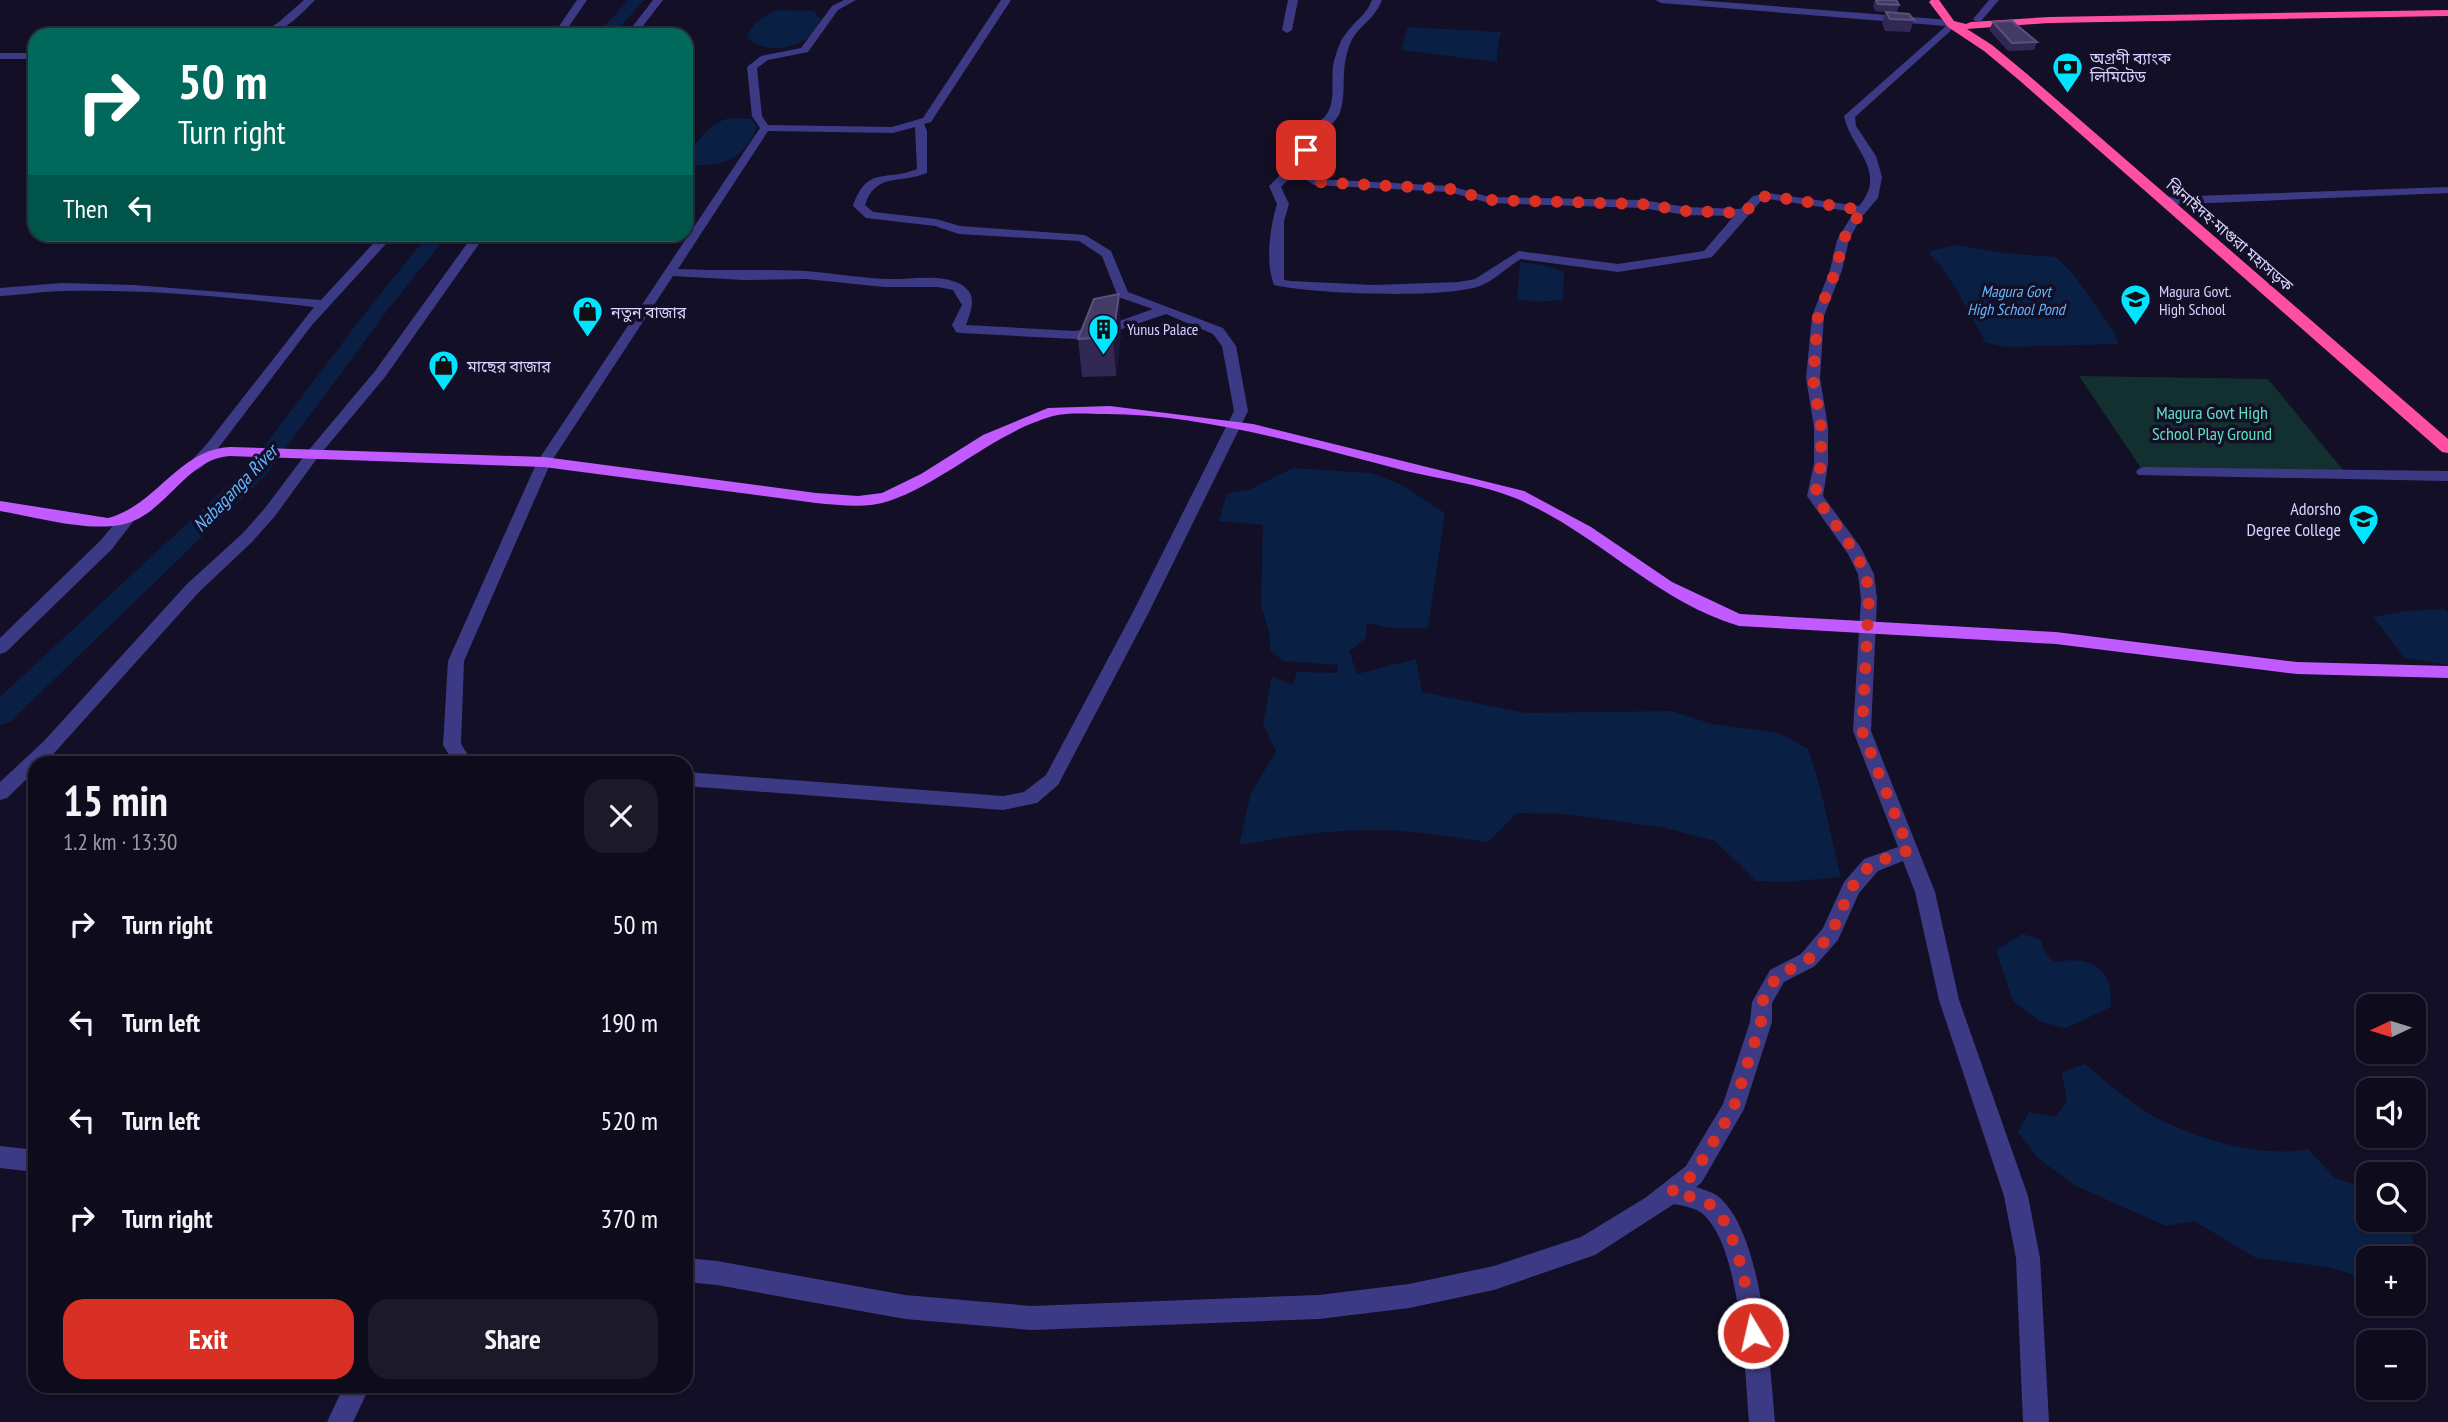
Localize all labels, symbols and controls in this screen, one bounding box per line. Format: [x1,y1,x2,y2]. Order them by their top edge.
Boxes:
place label: অগ্রণী ব্যাংক লিমিটেড [2089,48,2172,86]
text: 50 m [178,49,267,113]
bank icon: অগ্রণী ব্যাংক লিমিটেড [2050,50,2084,94]
icon: right [63,56,154,147]
text: Turn right [178,111,286,153]
pin [1276,120,1336,180]
icon: arrive [1287,131,1325,169]
street label: ঝিনাইদহ-মাগুরা মহাসড়ক [2162,174,2298,296]
icon: left [122,189,160,227]
text: Then [63,192,108,225]
water label: Magura Govt High School Pond [1967,281,2067,319]
place label: Magura Govt. High School [2159,281,2232,319]
school or university icon: Magura Govt. High School [2119,283,2153,327]
shop icon: নতুন বাজার [571,295,605,339]
place label: নতুন বাজার [610,302,687,322]
building icon: Yunus Palace [1087,312,1121,356]
place label: Yunus Palace [1127,319,1198,339]
shop icon: মাছের বাজার [427,349,461,393]
place label: মাছের বাজার [466,356,551,376]
park label: Magura Govt High School Play Ground [2152,401,2272,445]
water label: Nabaganga River [188,438,284,536]
place label: Adorsho Degree College [2247,497,2341,541]
school or university icon: Adorsho Degree College [2347,502,2381,546]
text: 15 min [63,773,168,828]
button: close [584,779,658,853]
text: 1.2 km · 13:30 [63,827,177,856]
icon: right [63,905,101,943]
text: Turn right [122,908,213,941]
text: 50 m [612,908,658,941]
north arrow [2356,994,2426,1064]
map controls [2356,994,2426,1400]
icon: left [63,1003,101,1041]
text: Turn left [122,1006,200,1039]
text: 190 m [600,1006,658,1039]
button: sound [2356,1078,2426,1148]
icon: left [63,1101,101,1139]
text: Turn left [122,1104,200,1137]
text: 520 m [600,1104,658,1137]
button: search [2356,1162,2426,1232]
icon: right [63,1199,101,1237]
text: Turn right [122,1202,213,1235]
text: 370 m [600,1202,658,1235]
button: + [2356,1246,2426,1316]
position arrow [1716,1296,1790,1370]
button: Exit [63,1299,354,1379]
button: Share [368,1299,658,1379]
button: − [2356,1330,2426,1400]

